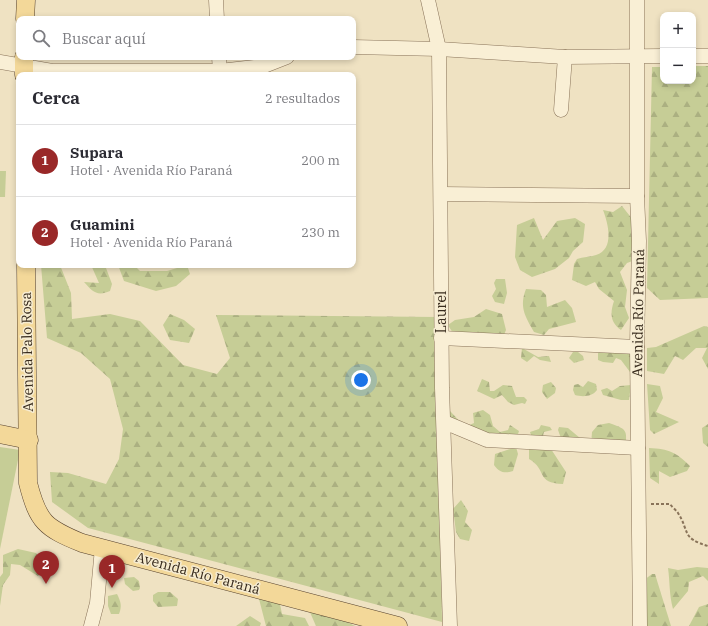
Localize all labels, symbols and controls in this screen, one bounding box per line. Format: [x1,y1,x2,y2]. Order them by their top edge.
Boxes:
map controls [660,12,696,84]
button: + [660,12,696,48]
search box [16,16,356,60]
icon: search [30,27,52,49]
text: Buscar aquí [62,29,146,48]
button: − [660,48,696,84]
text: Cerca [32,87,80,109]
text: 2 resultados [265,90,340,107]
text: Supara [70,143,123,162]
text: 1 [41,152,49,169]
text: 200 m [301,152,340,169]
text: Hotel · Avenida Río Paraná [70,162,233,179]
text: Guamini [70,215,134,234]
text: 2 [41,224,49,241]
text: 230 m [301,224,340,241]
text: Hotel · Avenida Río Paraná [70,234,233,251]
street label: Avenida Río Paraná [628,248,648,377]
street label: Laurel [432,291,450,333]
street label: Avenida Palo Rosa [17,292,37,412]
your location [351,370,371,390]
street label: Avenida Río Paraná [134,548,263,598]
pin: 2 [33,551,59,584]
pin: 1 [99,555,125,588]

